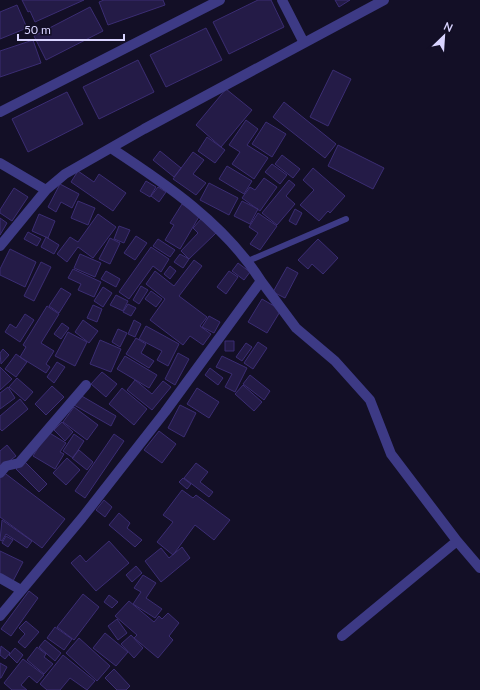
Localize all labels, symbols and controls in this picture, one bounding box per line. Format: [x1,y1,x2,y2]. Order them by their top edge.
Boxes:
scale bar [18,16,124,42]
north arrow [424,16,464,56]
text: N [442,19,455,34]
text: 50 m [24,22,51,37]

